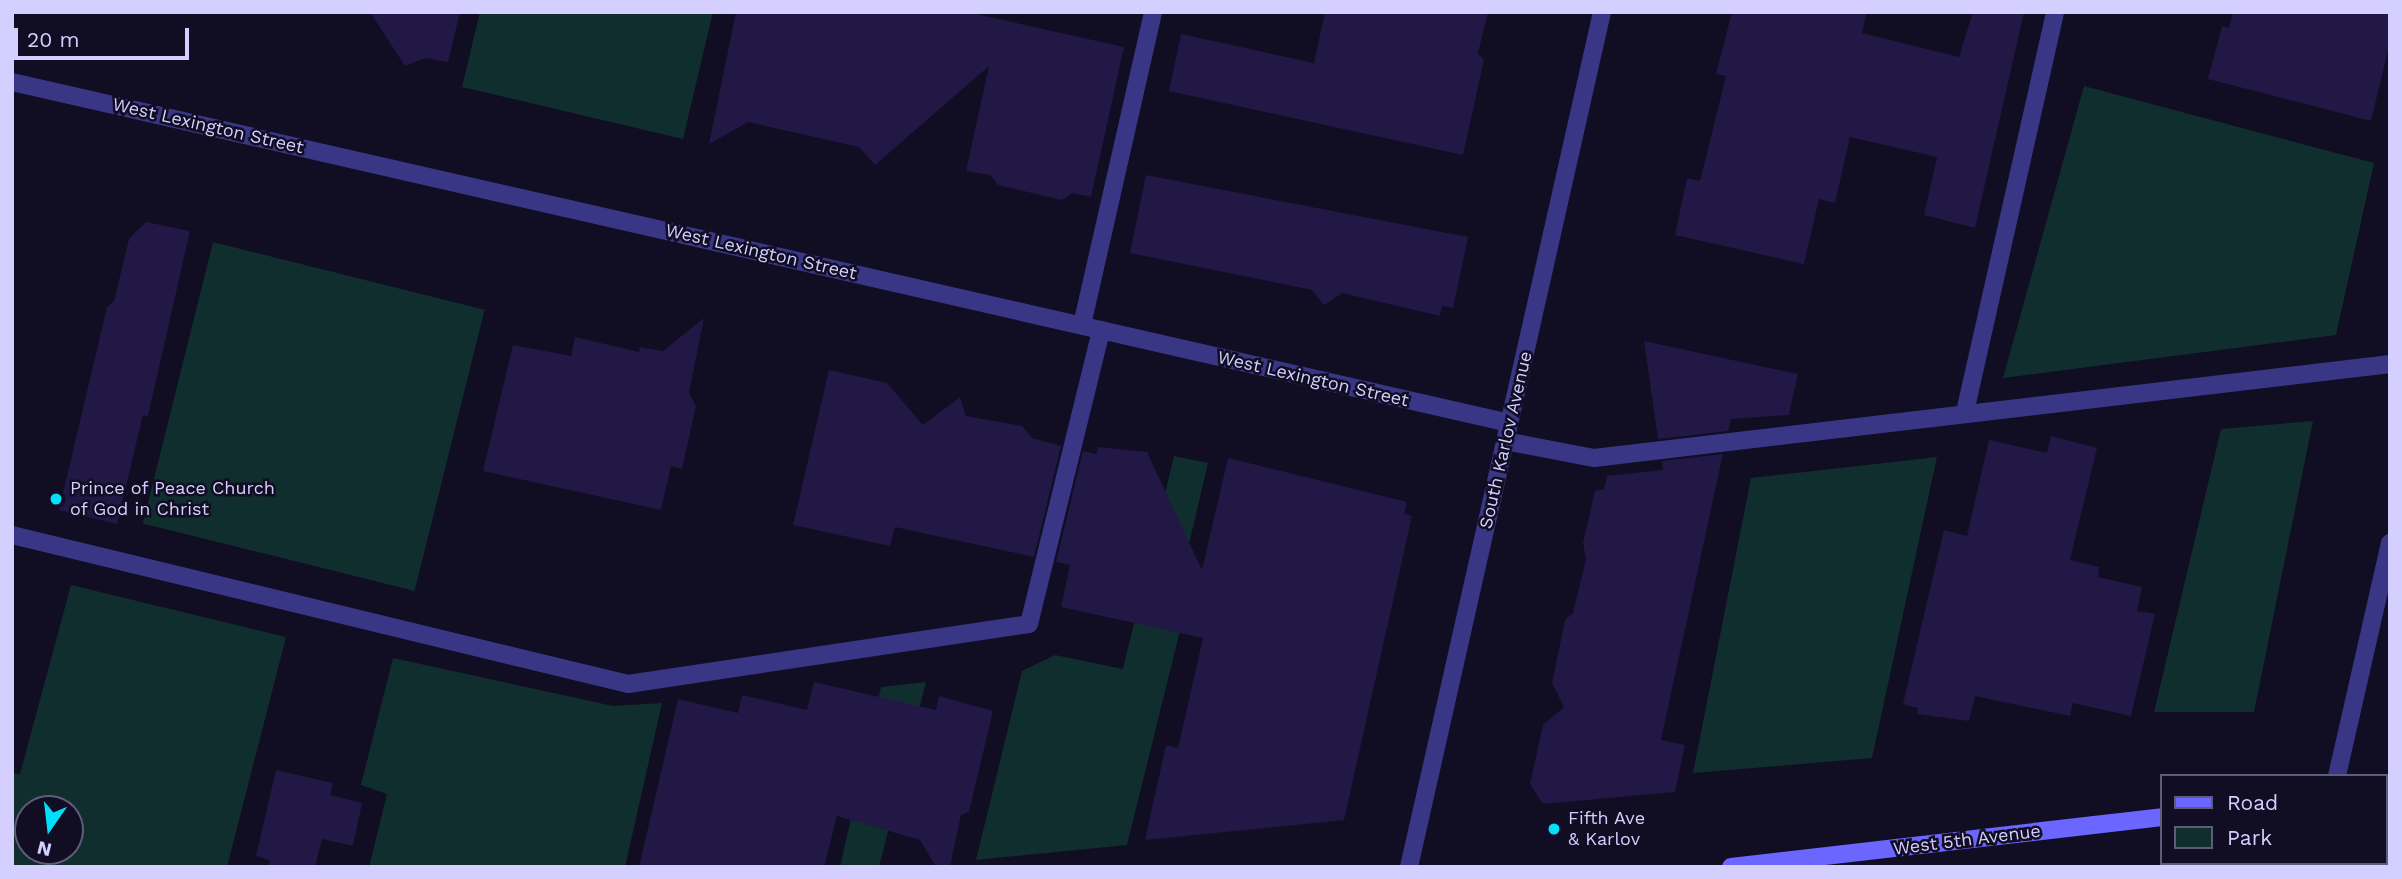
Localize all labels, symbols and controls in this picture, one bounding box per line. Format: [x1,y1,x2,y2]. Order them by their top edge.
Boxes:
scale bar [18,14,192,58]
text: 20 m [27,27,79,52]
street label: West Lexington Street [110,93,306,159]
street label: West Lexington Street [663,219,859,285]
street label: West Lexington Street [1215,346,1411,412]
street label: South Karlov Avenue [1475,349,1537,531]
place label: Prince of Peace Church of God in Christ [70,478,276,520]
marker: Prince of Peace Church of God in Christ [48,491,64,507]
legend [2160,774,2388,865]
text: Road [2227,790,2278,815]
north arrow [14,795,84,865]
place label: Fifth Ave & Karlov [1568,808,1646,850]
street label: West 5th Avenue [1892,820,2042,860]
marker: Fifth Ave & Karlov [1546,821,1562,837]
text: Park [2227,825,2272,850]
text: N [35,836,54,862]

